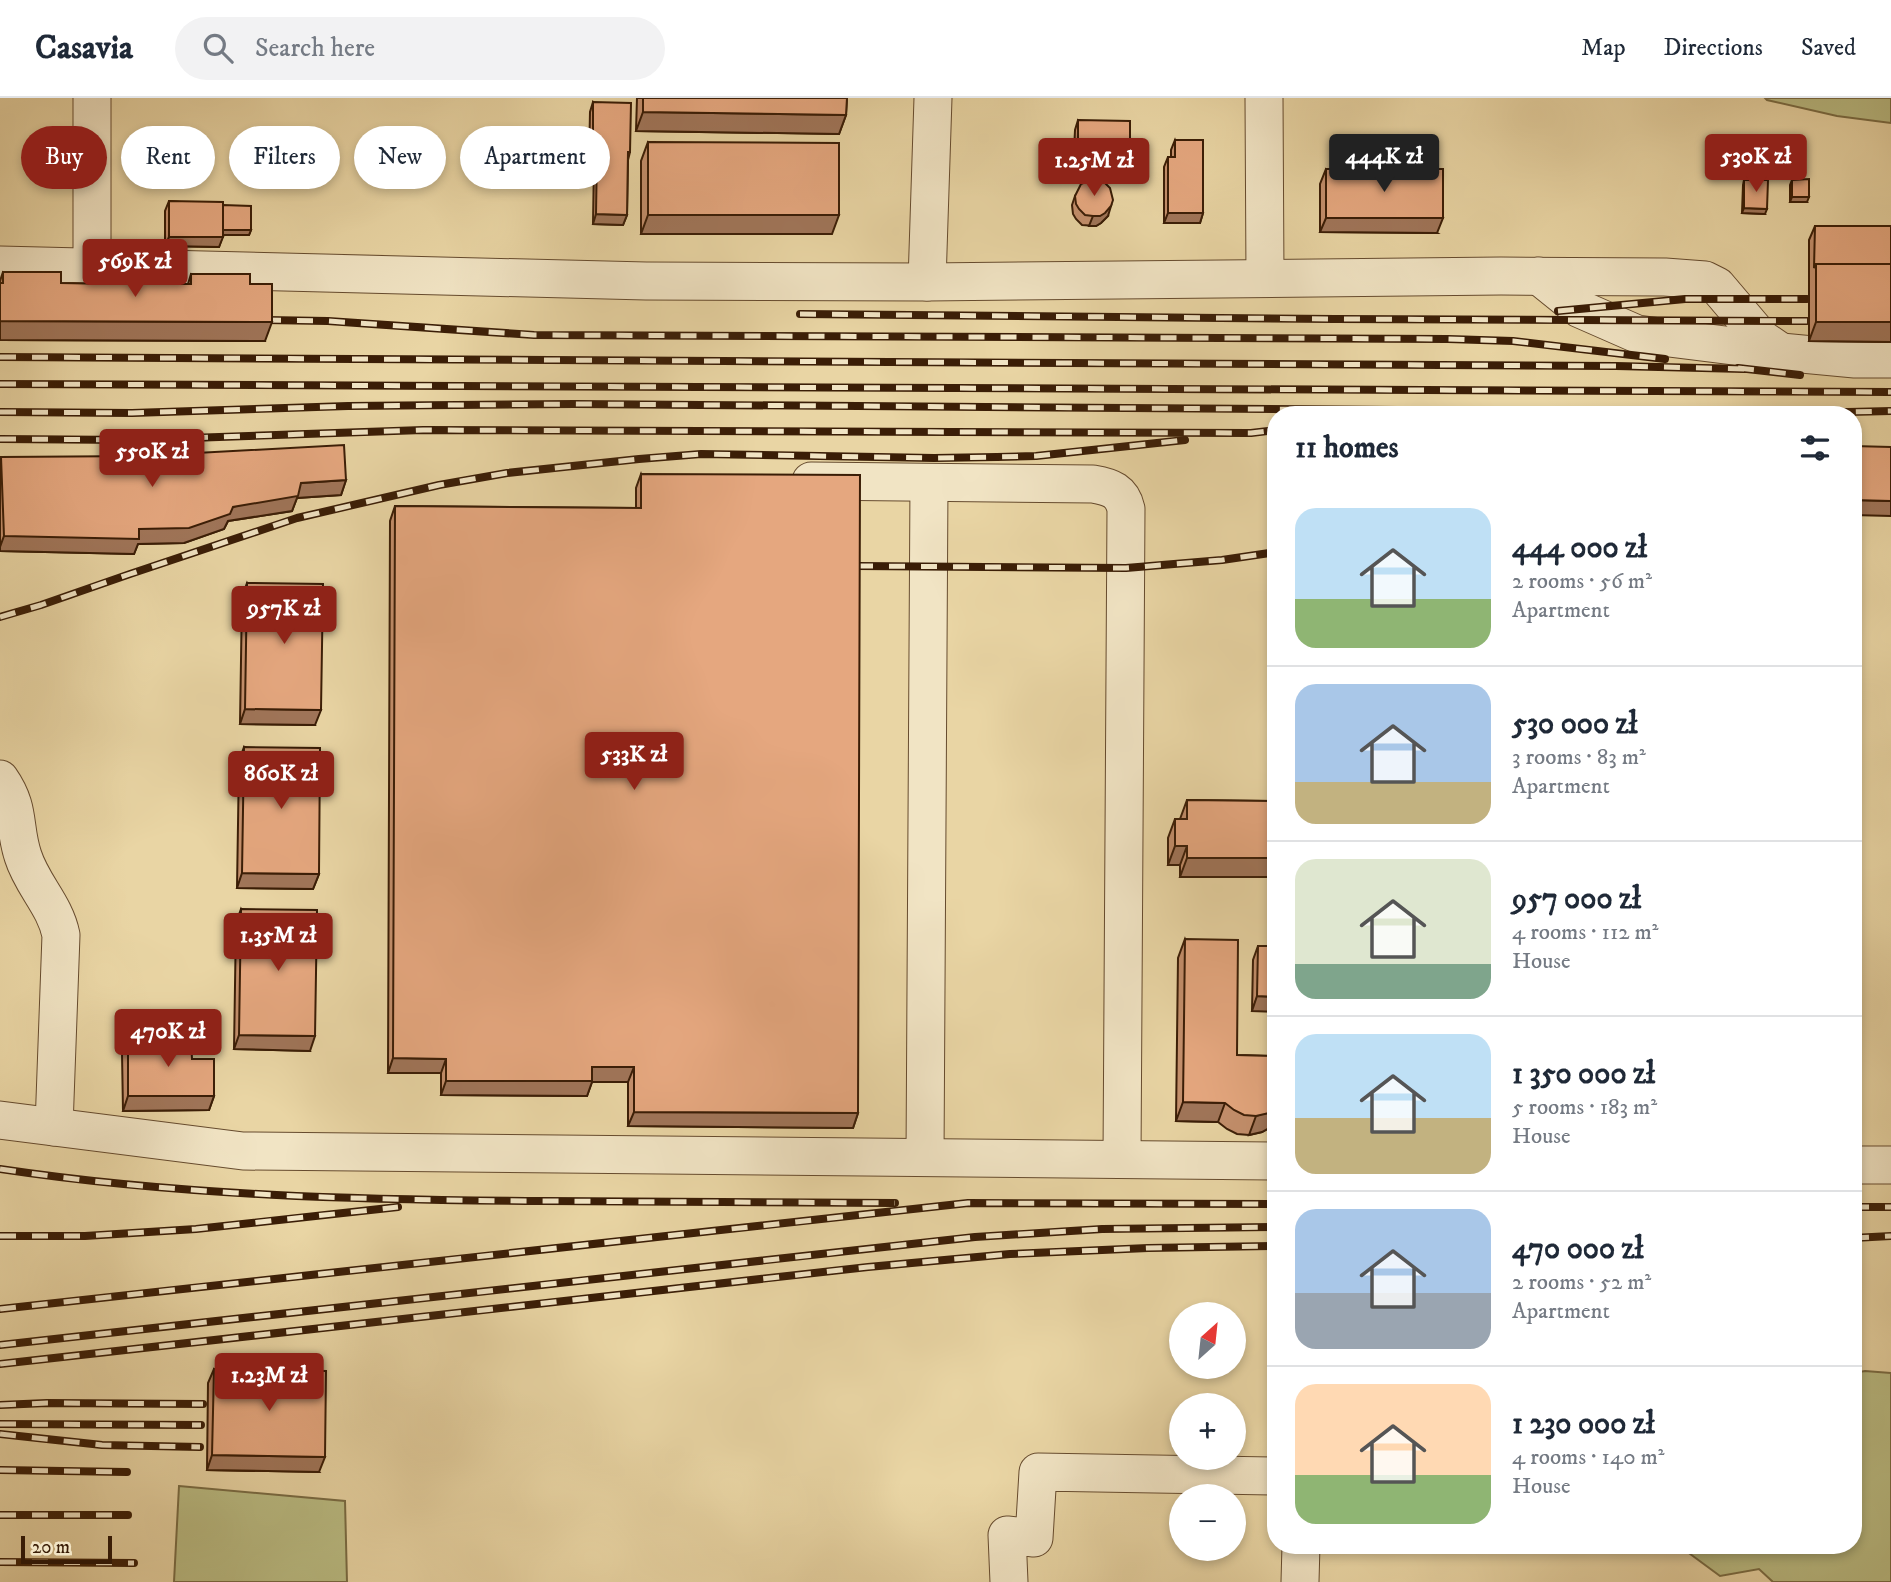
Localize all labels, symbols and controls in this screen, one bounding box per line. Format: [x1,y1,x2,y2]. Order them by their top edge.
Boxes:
search box [175,17,665,80]
text: Casavia [35,28,133,69]
icon: search [199,29,237,67]
text: Search here [255,32,375,65]
text: Map [1581,33,1626,63]
text: Directions [1664,33,1763,63]
text: Saved [1801,33,1856,63]
chip: Buy [21,126,107,189]
chip: Rent [121,126,215,189]
chip: Filters [229,126,340,189]
chip: New [354,126,446,189]
chip: Apartment [460,126,610,189]
pin: 444K zł [1319,134,1449,194]
pin: 530K zł [1691,134,1821,194]
pin: 1.25M zł [1022,139,1166,198]
text: 444K zł [1345,142,1423,171]
text: 530K zł [1721,142,1791,171]
text: 1.25M zł [1054,146,1134,175]
pin: 569K zł [70,240,200,299]
text: 569K zł [99,247,171,276]
icon: filters [1796,429,1834,467]
pin: 550K zł [87,430,217,489]
text: 11 homes [1295,430,1399,467]
text: 550K zł [115,437,189,466]
text: 444 000 zł [1512,530,1647,567]
icon: home [1351,536,1435,620]
text: 2 rooms · 56 m² [1512,567,1652,596]
pin: 957K zł [219,587,349,646]
text: 957K zł [248,594,321,623]
text: Apartment [1512,596,1610,625]
text: 530 000 zł [1512,706,1638,743]
icon: home [1351,712,1435,796]
pin: 533K zł [569,732,699,792]
text: 533K zł [601,740,667,769]
text: 3 rooms · 83 m² [1512,743,1646,772]
pin: 860K zł [216,752,346,811]
text: 860K zł [244,759,318,788]
text: Apartment [1512,772,1610,801]
text: 957 000 zł [1512,881,1641,918]
icon: home [1351,887,1435,971]
pin: 1.35M zł [206,914,350,973]
text: 4 rooms · 112 m² [1512,918,1659,947]
text: 1.35M zł [240,921,316,950]
text: House [1512,947,1570,976]
pin: 470K zł [103,1010,233,1069]
text: 470K zł [131,1017,205,1046]
text: 1 350 000 zł [1512,1056,1655,1093]
icon: home [1351,1062,1435,1146]
text: 5 rooms · 183 m² [1512,1093,1657,1122]
text: House [1512,1122,1570,1151]
text: 470 000 zł [1512,1231,1644,1268]
icon: home [1351,1237,1435,1321]
text: 2 rooms · 52 m² [1512,1268,1651,1297]
text: Apartment [1512,1297,1610,1326]
north arrow [1169,1302,1246,1379]
map controls [1169,1302,1246,1561]
pin: 1.23M zł [197,1354,341,1413]
text: 1.23M zł [231,1361,307,1390]
button: + [1169,1393,1246,1470]
text: 1 230 000 zł [1512,1406,1655,1443]
icon: home [1351,1412,1435,1496]
text: 4 rooms · 140 m² [1512,1443,1665,1472]
text: House [1512,1472,1570,1501]
button: − [1169,1484,1246,1561]
scale bar [21,1533,112,1565]
text: 20 m [32,1536,70,1559]

